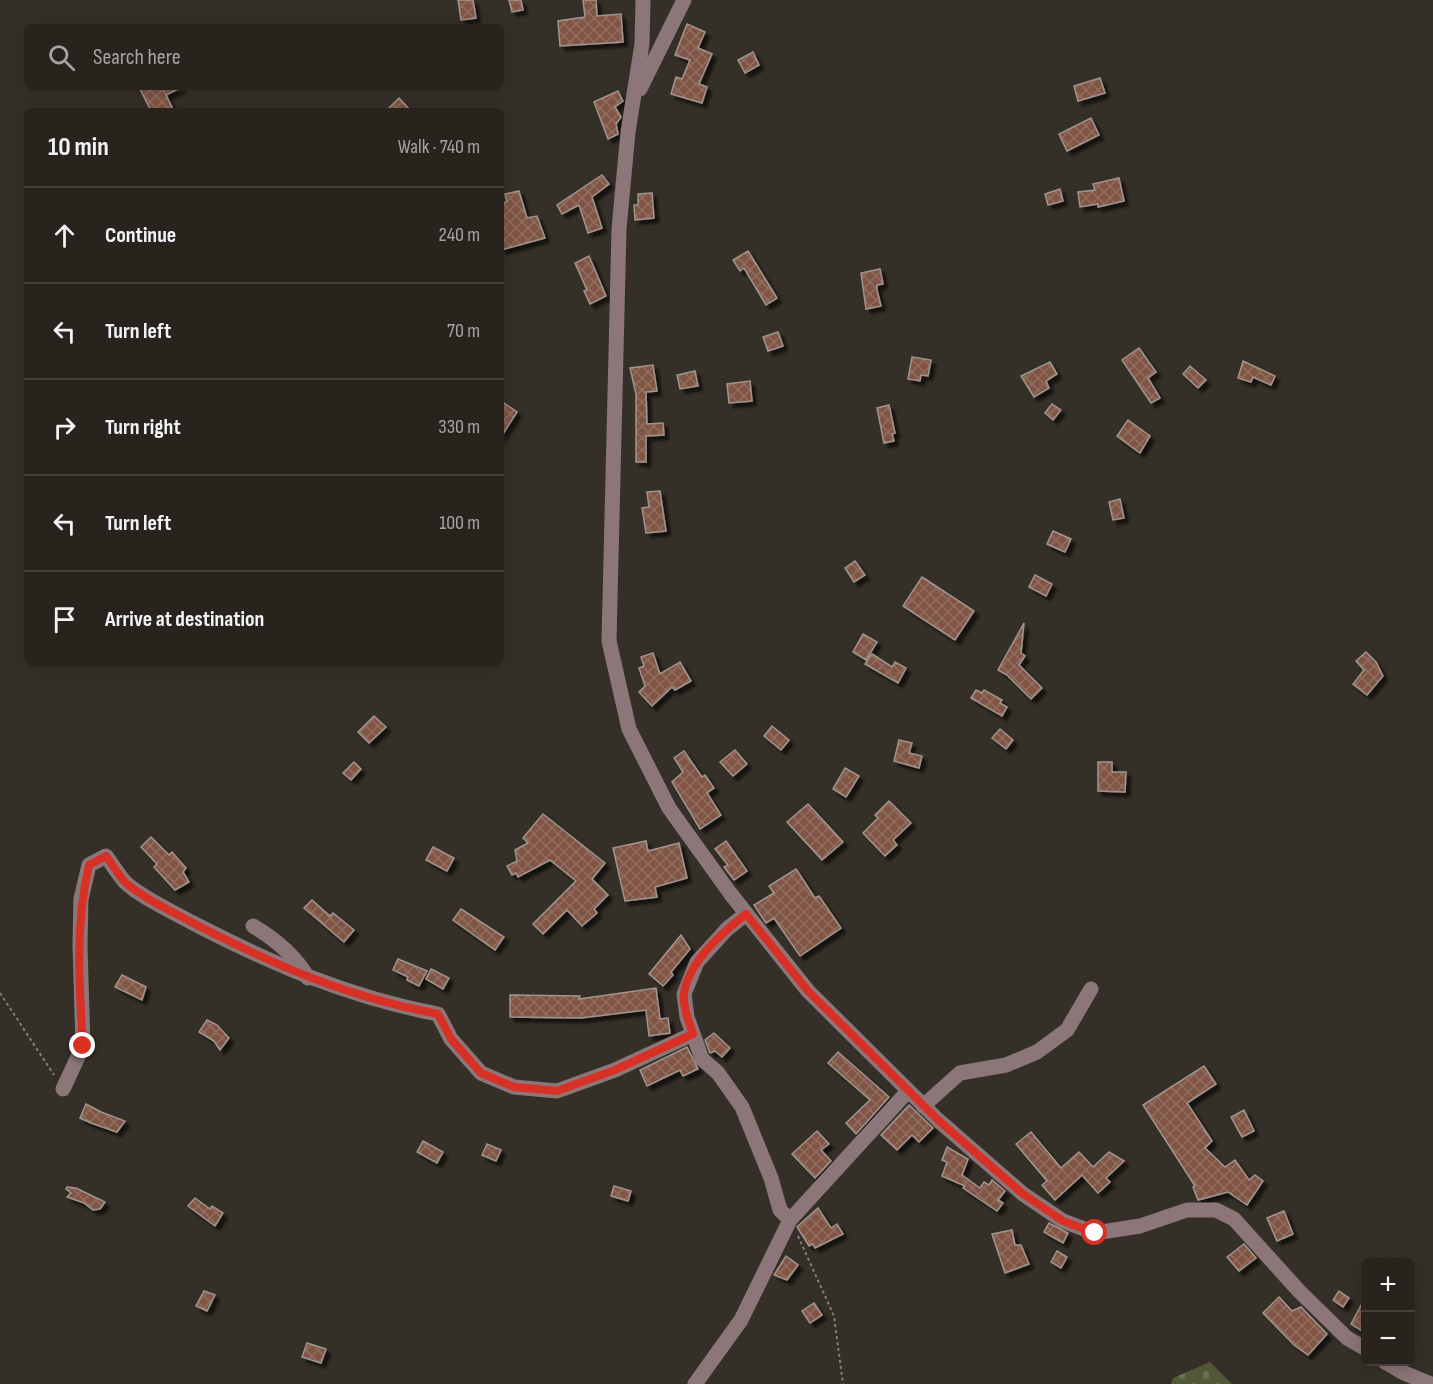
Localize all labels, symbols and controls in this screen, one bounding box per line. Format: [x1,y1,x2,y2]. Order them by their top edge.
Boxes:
search box [24,24,504,90]
icon: search [45,41,78,74]
text: Search here [93,44,180,71]
text: 10 min [48,132,109,163]
text: Walk · 740 m [398,135,480,159]
icon: ahead [48,219,81,252]
text: Continue [105,222,176,249]
text: 240 m [439,223,480,247]
icon: left [48,315,81,348]
text: Turn left [105,318,171,345]
text: 70 m [447,319,480,343]
icon: right [48,411,81,444]
text: Turn right [105,414,181,441]
text: 330 m [438,415,480,439]
icon: left [48,507,81,540]
text: Turn left [105,510,171,537]
text: 100 m [439,511,480,535]
icon: arrive [48,603,81,636]
text: Arrive at destination [105,606,264,633]
route end [69,1032,95,1058]
route start [1081,1219,1107,1245]
map controls [1361,1258,1415,1366]
button: + [1361,1258,1415,1312]
button: − [1361,1312,1415,1366]

